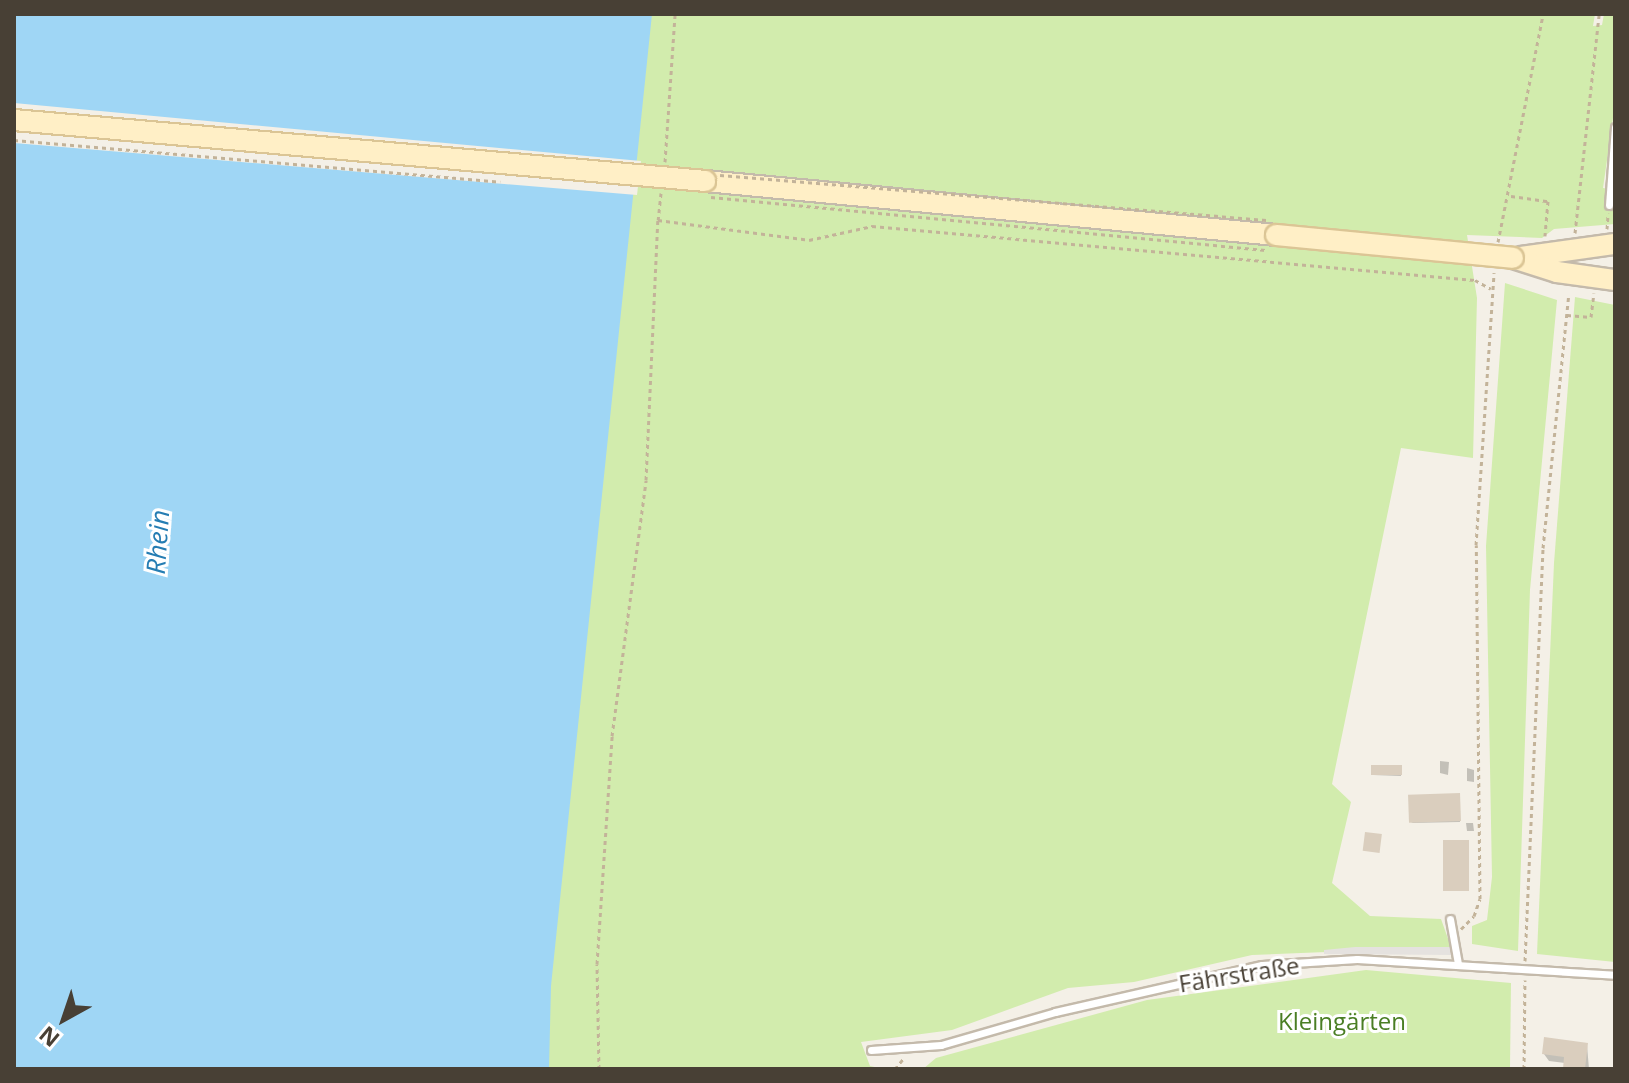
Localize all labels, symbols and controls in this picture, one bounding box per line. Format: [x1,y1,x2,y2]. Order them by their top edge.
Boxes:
water label: Rhein [140,509,176,575]
street label: Fährstraße [1177,950,1301,998]
north arrow [24,979,104,1059]
park label: Kleingärten [1278,1007,1406,1035]
text: N [32,1020,65,1055]

